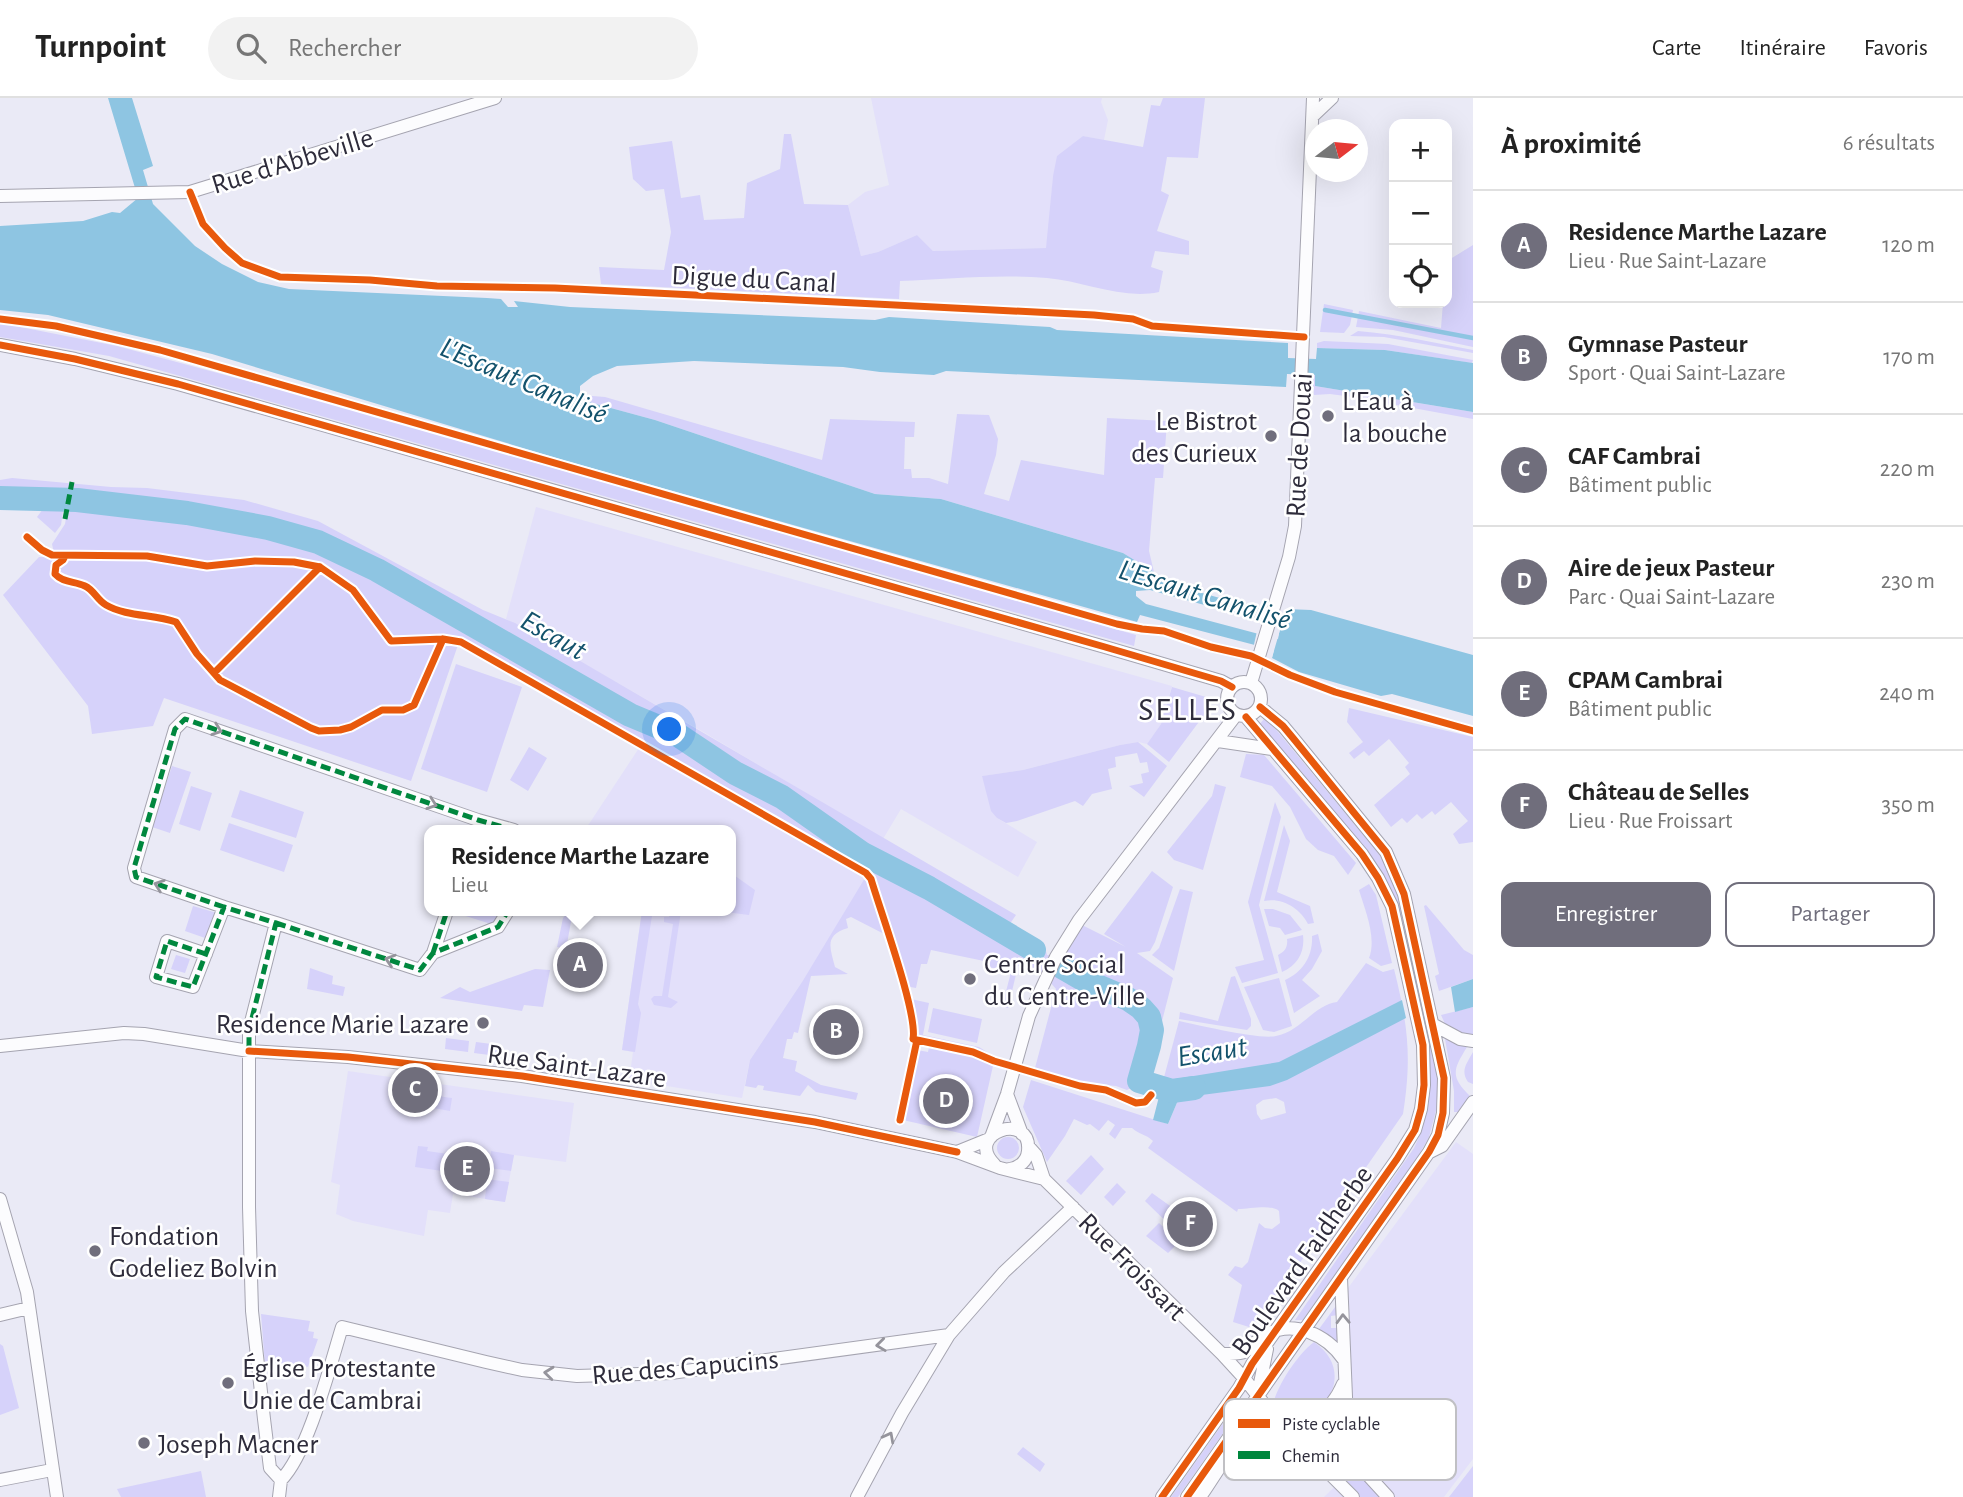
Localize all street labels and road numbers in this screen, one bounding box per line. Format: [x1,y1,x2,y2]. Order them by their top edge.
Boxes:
street label: Rue d'Abbeville [208,124,377,200]
street label: Digue du Canal [671,262,837,298]
street label: Rue de Douai [1282,372,1318,518]
street label: Rue Saint-Lazare [485,1041,668,1093]
street label: Boulevard Faidherbe [1227,1161,1378,1361]
street label: Rue Froissart [1072,1205,1194,1327]
street label: Rue des Capucins [591,1346,780,1390]

